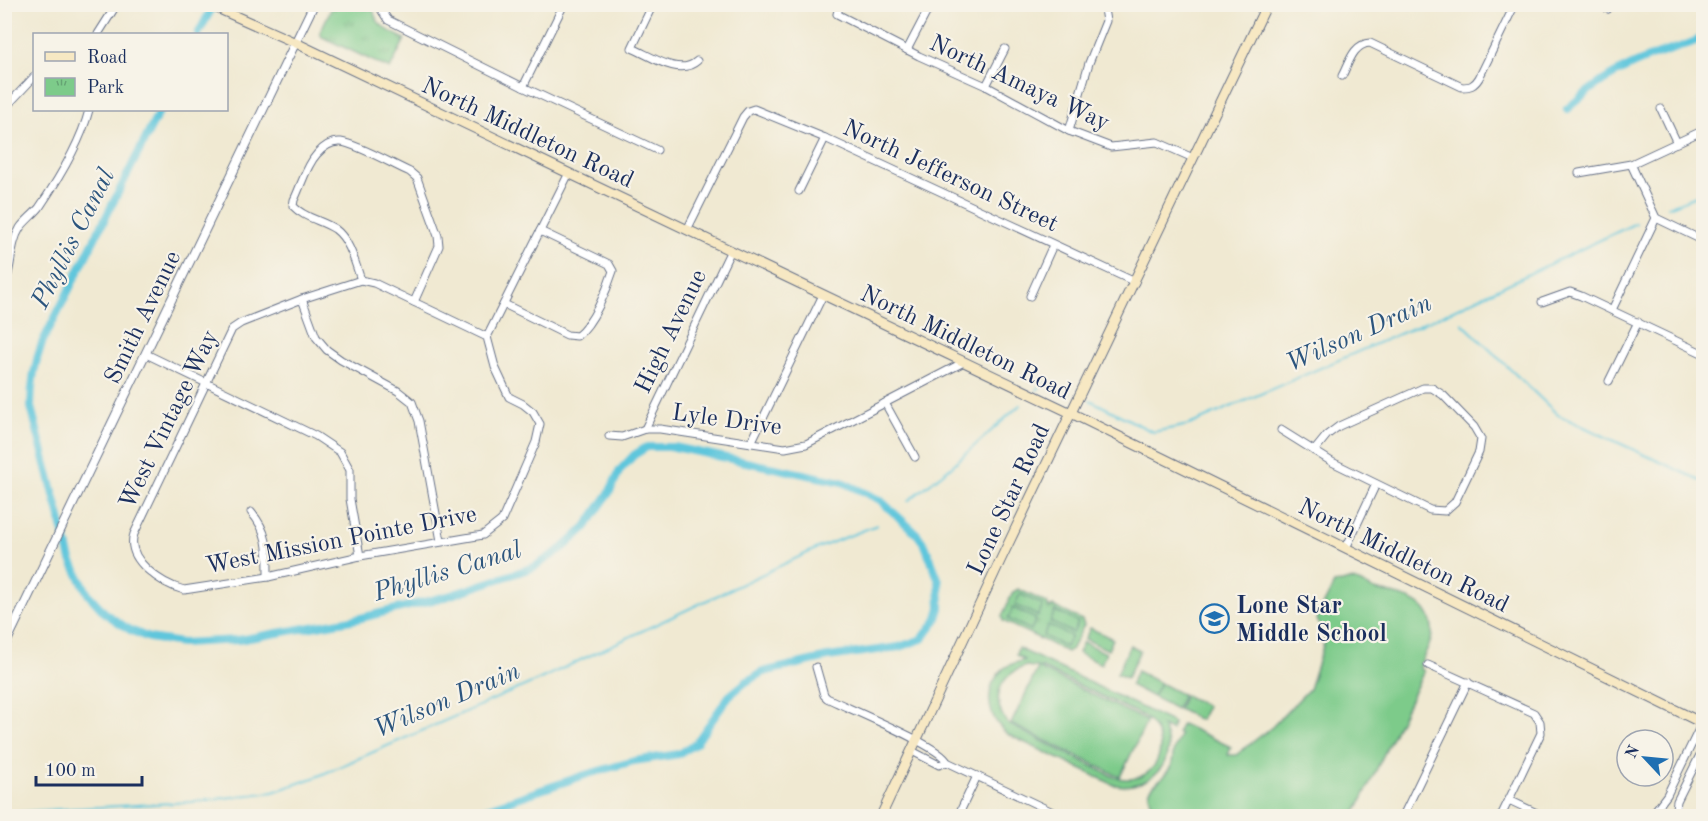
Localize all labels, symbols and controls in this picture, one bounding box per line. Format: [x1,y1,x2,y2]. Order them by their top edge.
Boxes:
street label: North Amaya Way [925,32,1113,136]
legend [33,33,228,111]
text: Road [87,49,127,67]
street label: North Middleton Road [417,74,637,194]
text: Park [87,79,124,97]
street label: North Jefferson Street [839,116,1062,237]
water label: Phyllis Canal [27,164,120,314]
street label: Smith Avenue [101,248,186,388]
street label: High Avenue [632,266,712,398]
street label: North Middleton Road [856,282,1074,405]
water label: Wilson Drain [1282,290,1436,378]
street label: West Vintage Way [116,326,224,513]
street label: Lyle Drive [670,401,783,441]
street label: Lone Star Road [964,421,1055,579]
street label: North Middleton Road [1294,495,1512,618]
street label: West Mission Pointe Drive [204,503,479,579]
water label: Phyllis Canal [370,537,525,607]
place label: Lone Star Middle School [1236,595,1387,647]
school or university icon: Lone Star Middle School [1199,603,1231,635]
water label: Wilson Drain [370,658,524,743]
north arrow [1615,728,1675,788]
text: N [1623,743,1644,761]
scale bar [36,749,142,787]
text: 100 m [45,762,96,780]

